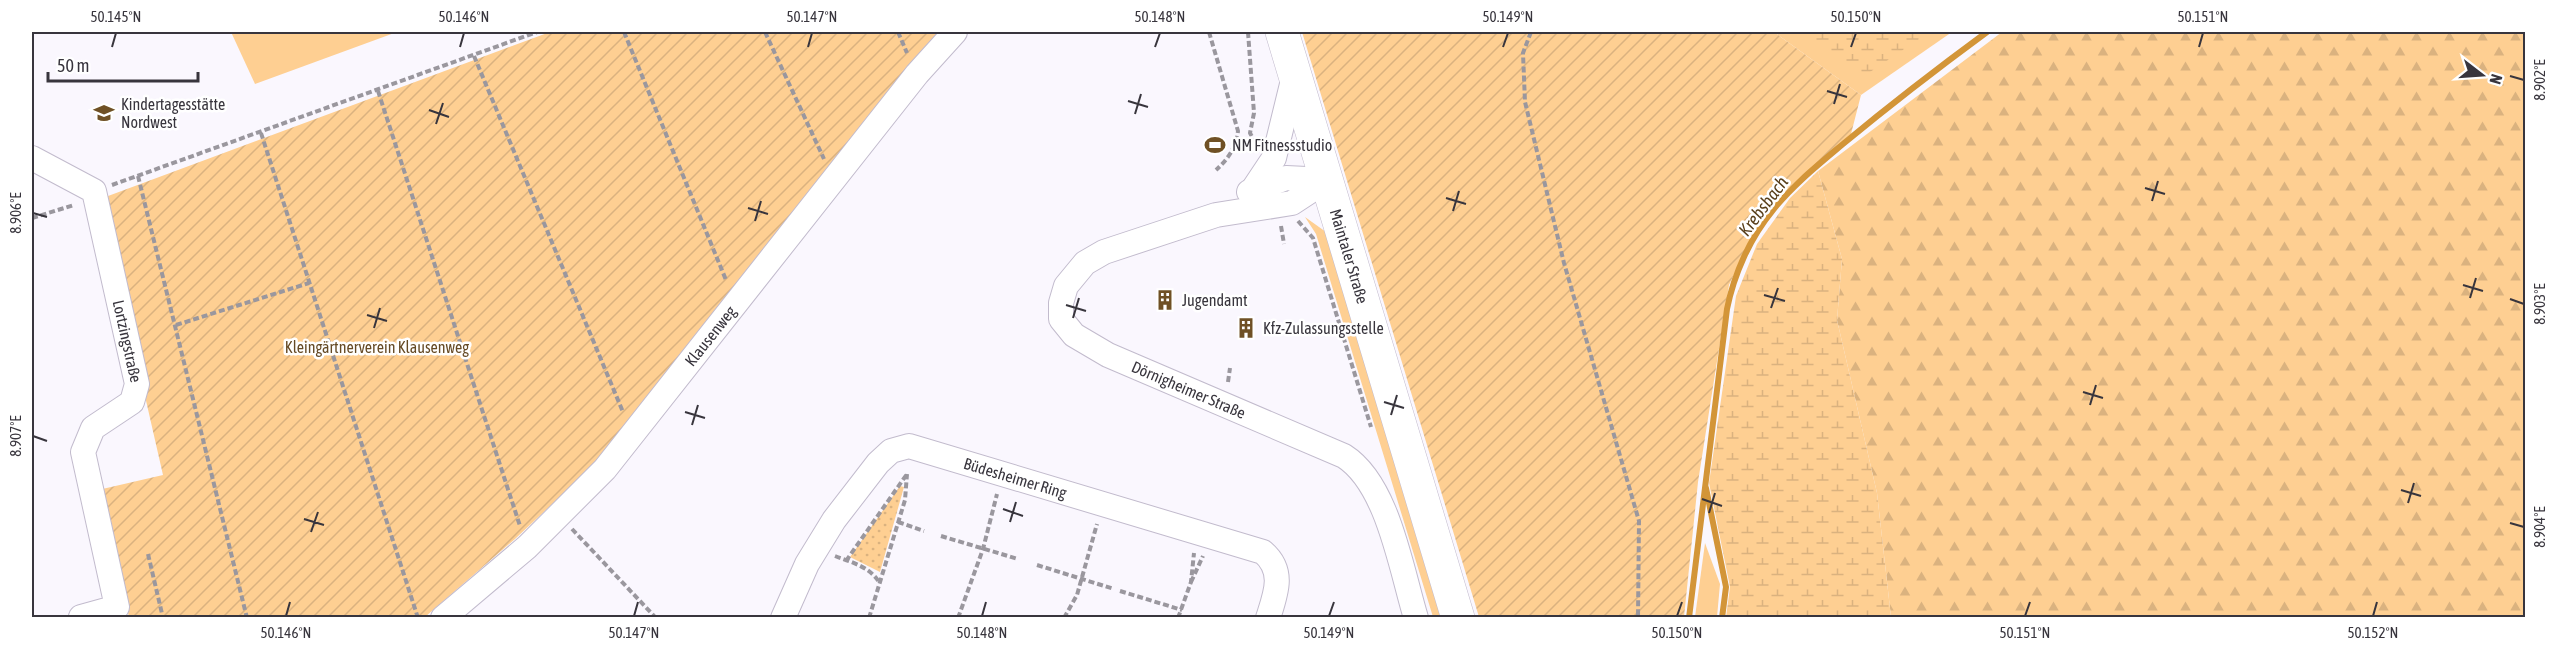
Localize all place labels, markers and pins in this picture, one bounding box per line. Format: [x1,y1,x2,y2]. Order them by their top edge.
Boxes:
place label: Kindertagesstätte Nordwest [121,95,225,131]
school or university icon: Kindertagesstätte Nordwest [92,101,116,125]
sports icon: NM Fitnessstudio [1203,133,1227,157]
place label: NM Fitnessstudio [1232,136,1332,154]
building icon: Jugendamt [1153,288,1177,312]
place label: Jugendamt [1182,291,1248,310]
building icon: Kfz-Zulassungsstelle [1234,316,1258,340]
place label: Kfz-Zulassungsstelle [1263,319,1384,338]

